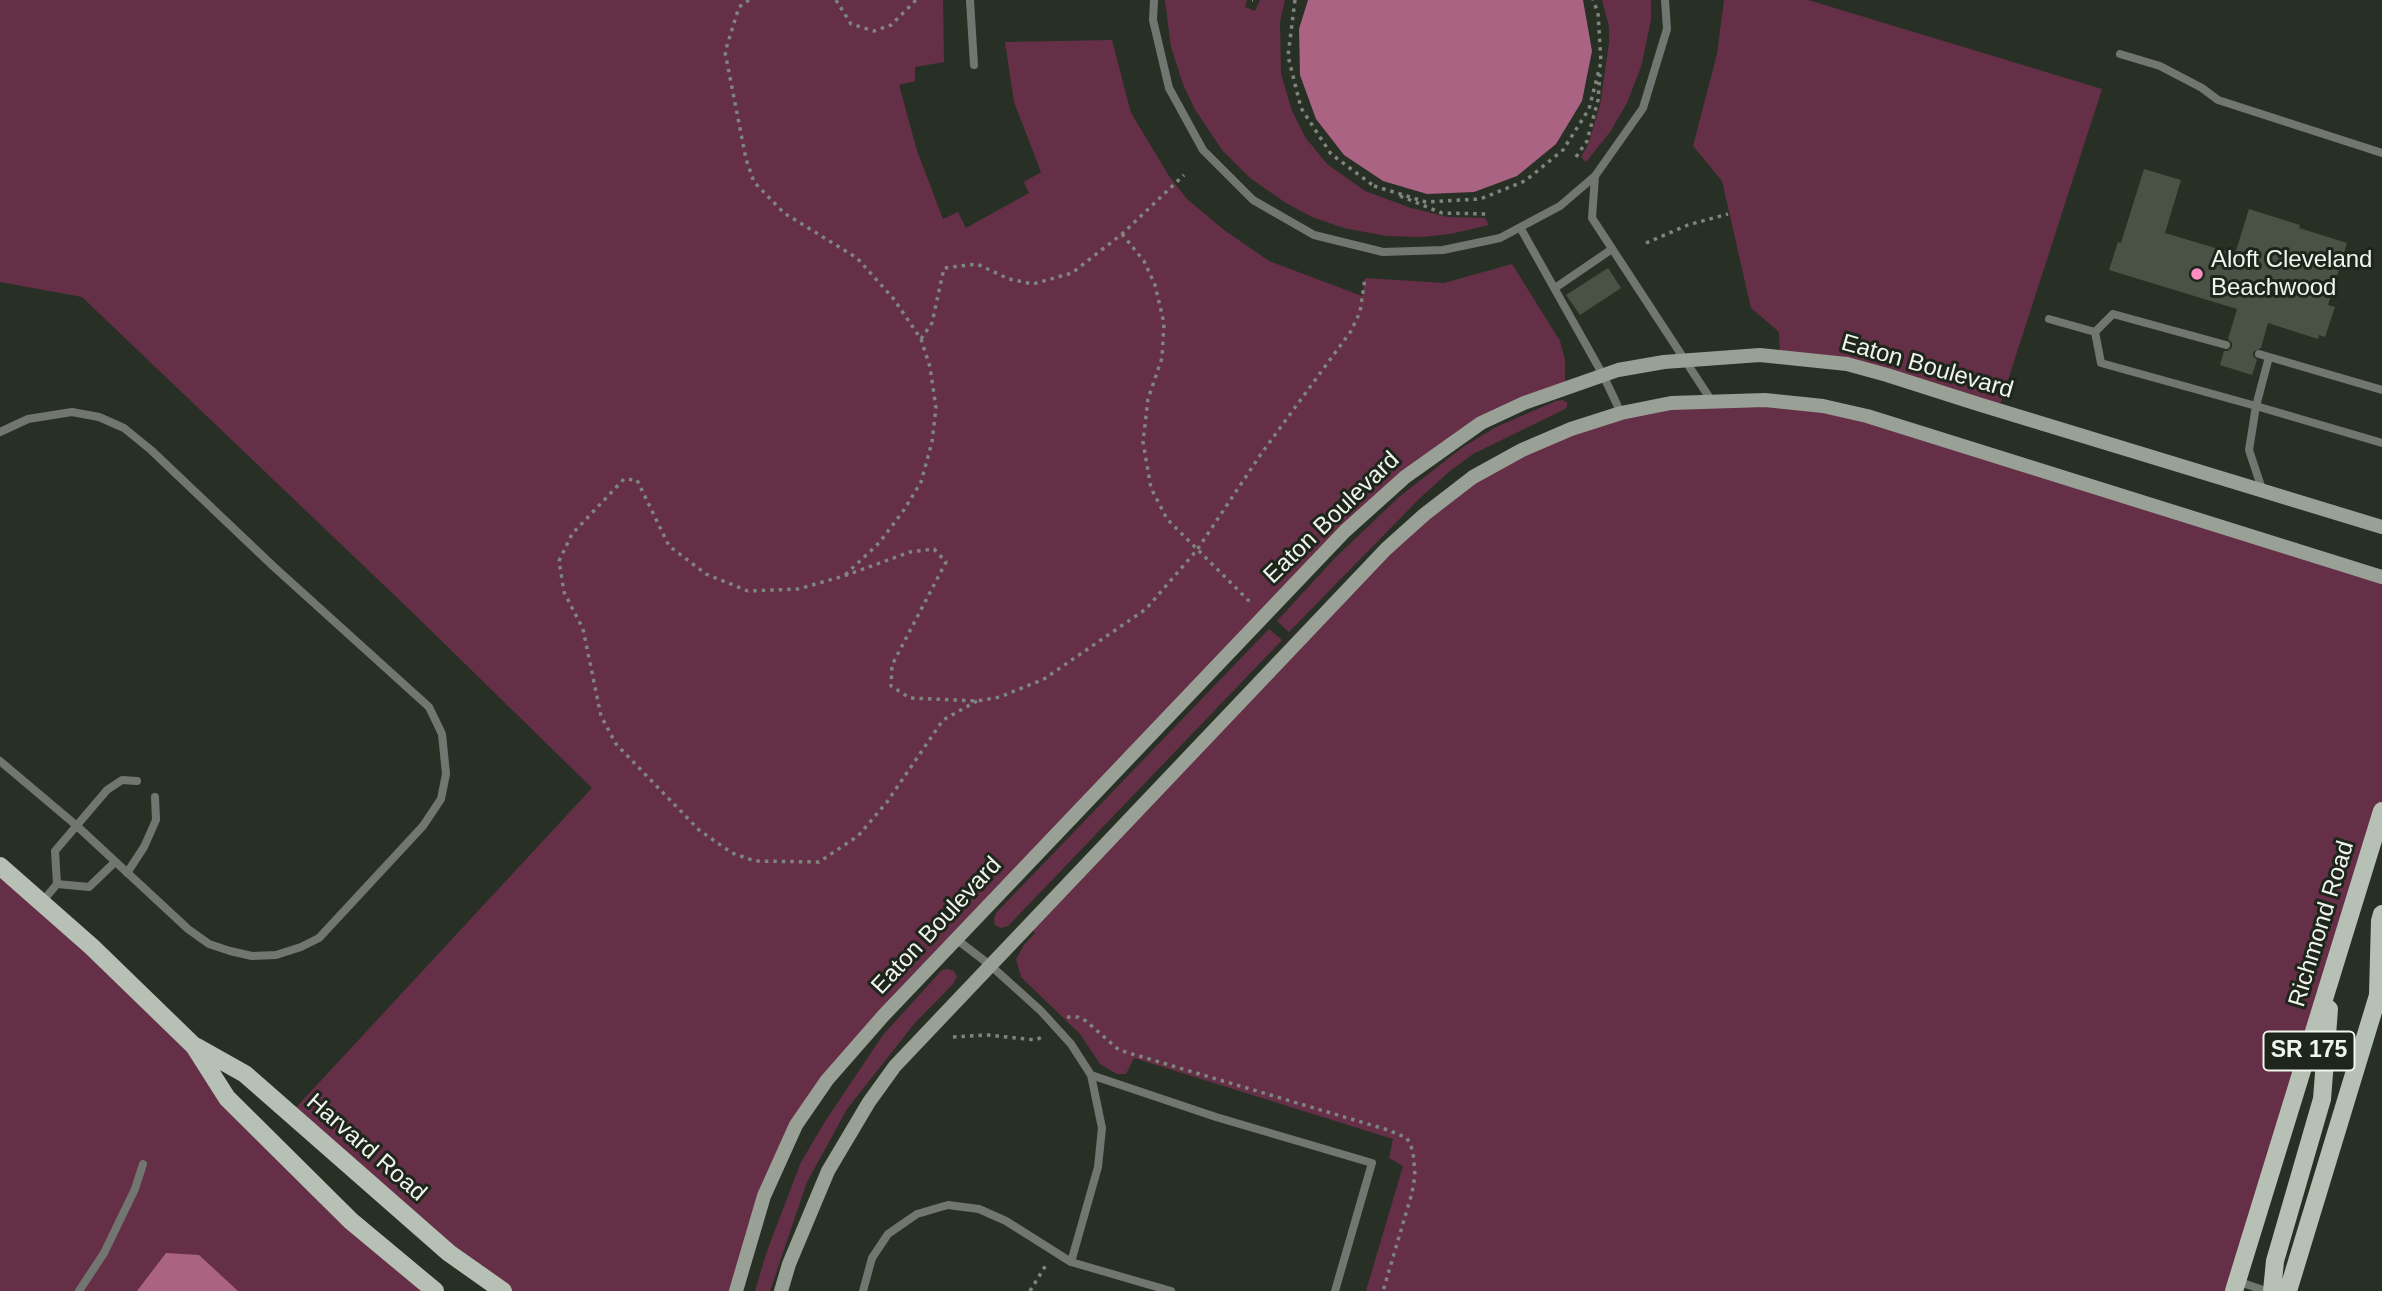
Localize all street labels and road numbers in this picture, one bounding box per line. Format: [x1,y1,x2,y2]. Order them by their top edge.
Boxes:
street label: Eaton Boulevard [1838,329,2016,405]
street label: Eaton Boulevard [1258,446,1406,590]
street label: Richmond Road [2283,838,2361,1010]
street label: Eaton Boulevard [866,851,1008,1001]
road number: SR 175 [2264,1032,2354,1070]
street label: Harvard Road [300,1088,432,1208]

